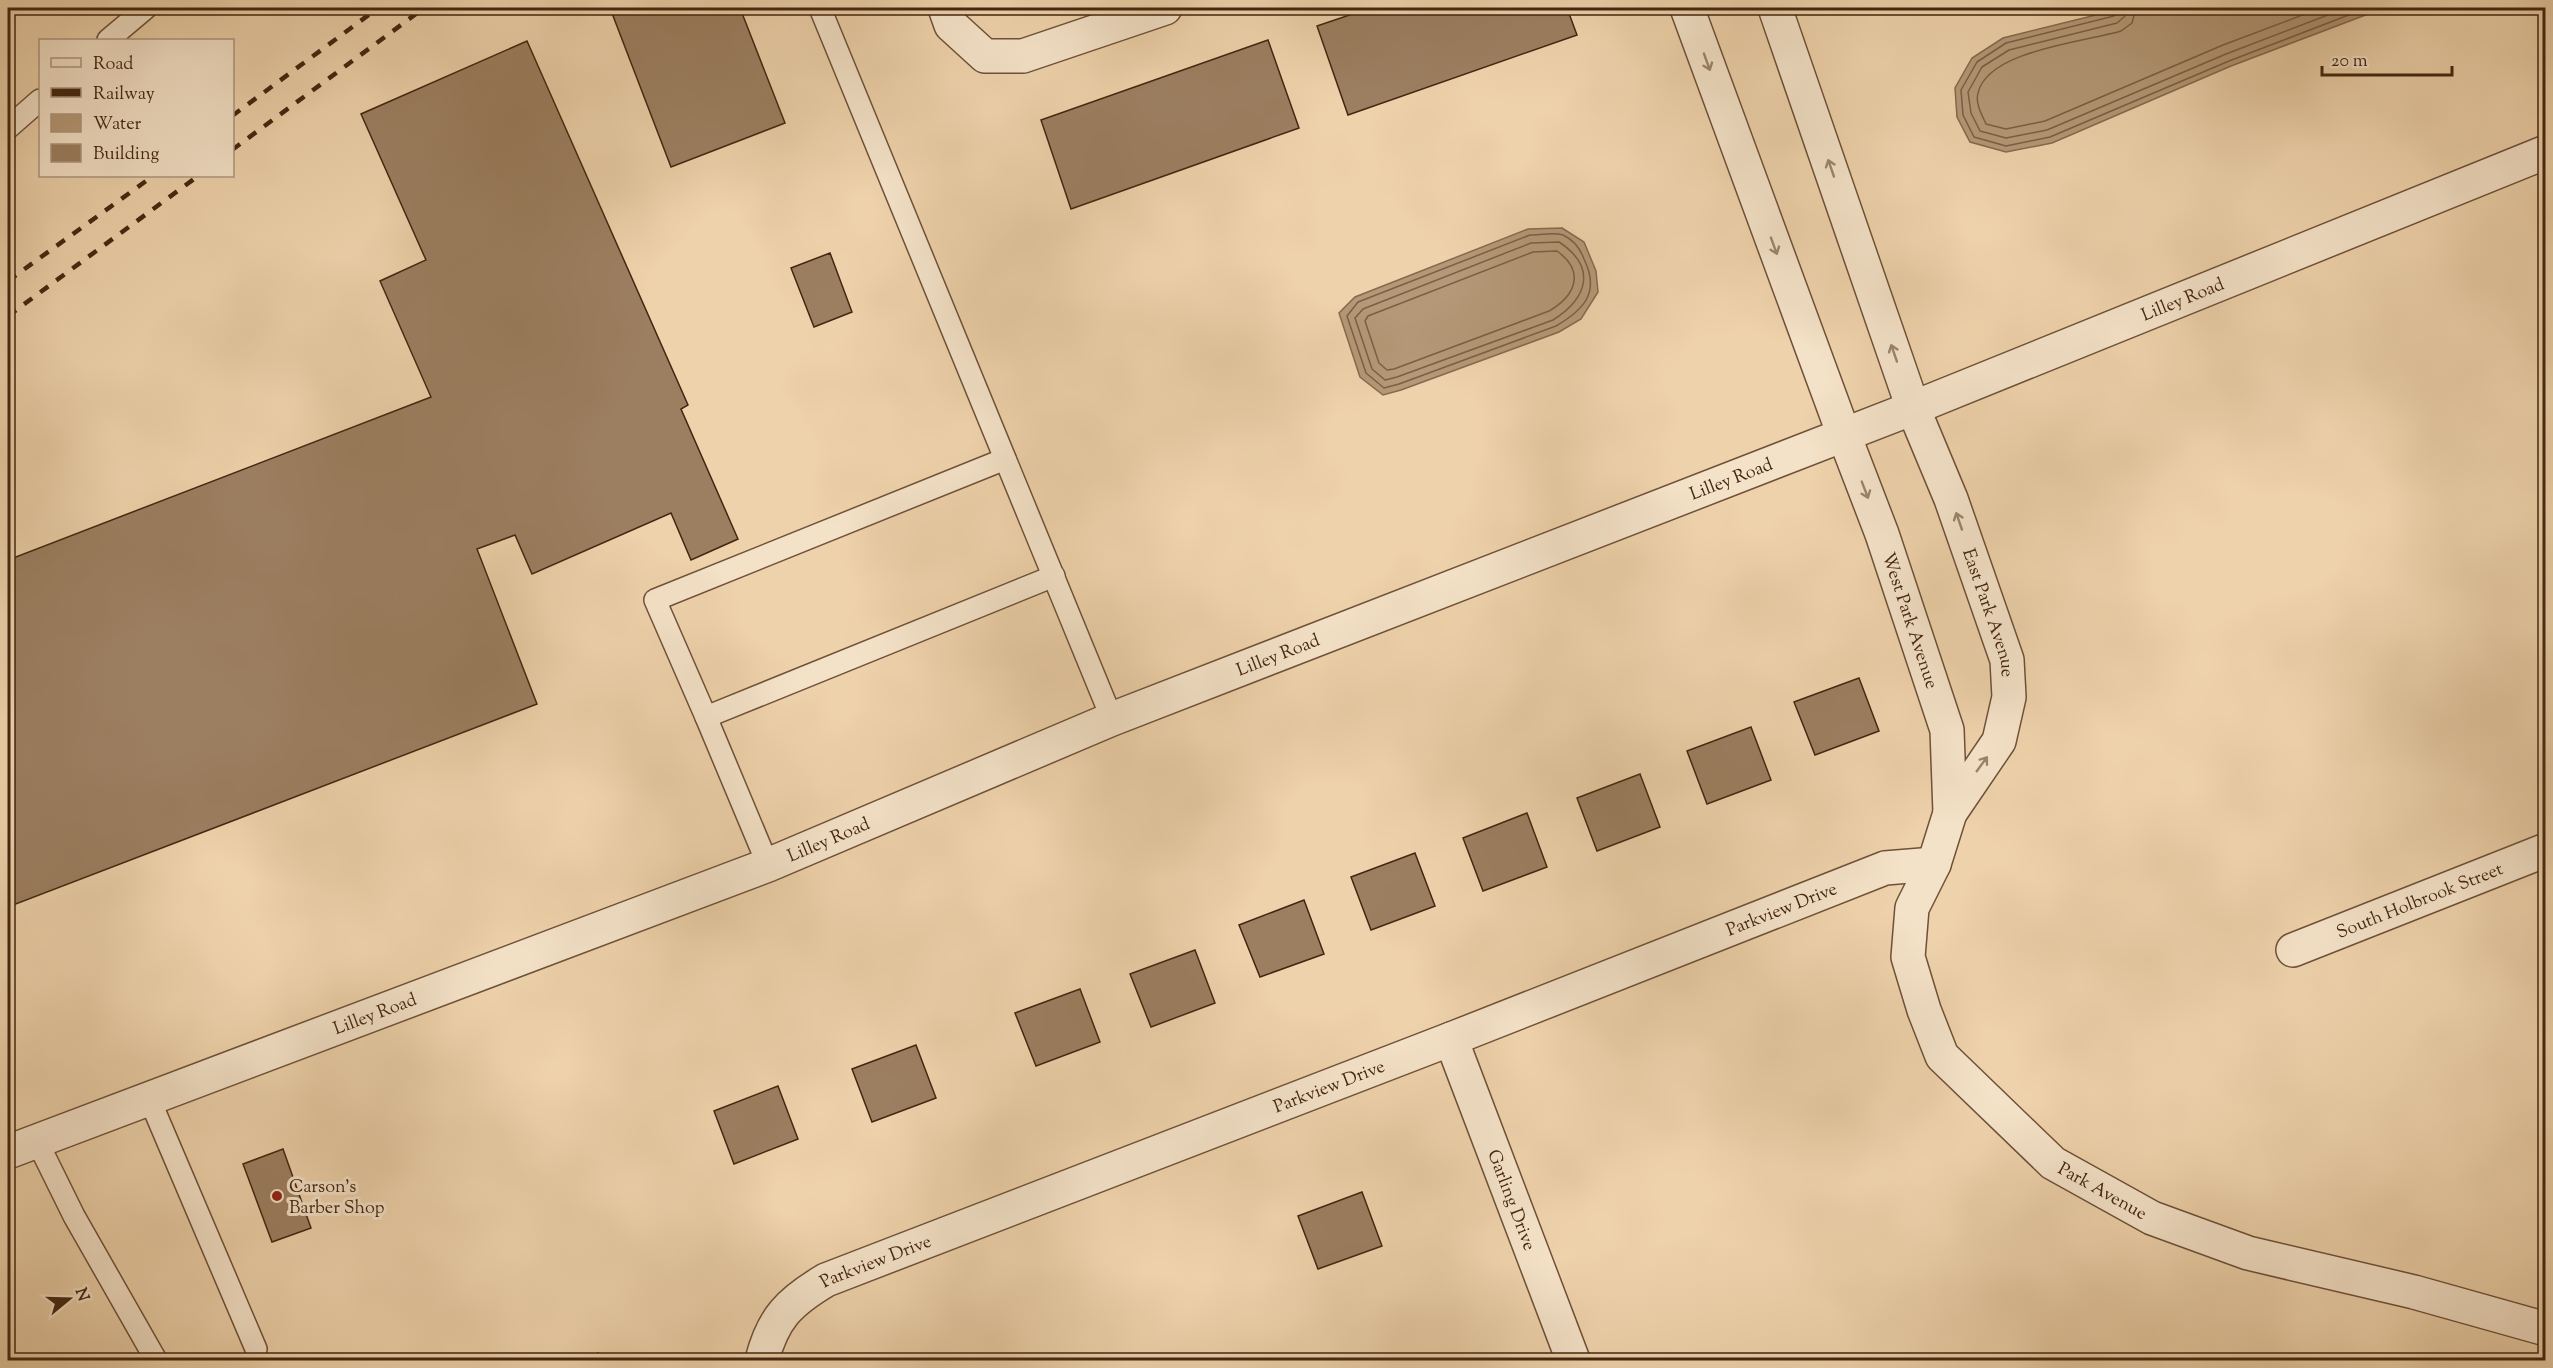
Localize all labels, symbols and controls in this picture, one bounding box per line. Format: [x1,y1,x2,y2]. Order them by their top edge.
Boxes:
legend [39,39,234,177]
scale bar [2322,39,2452,77]
text: 20 m [2331,49,2368,75]
text: Road [93,52,133,78]
one-way arrow [1703,53,1714,71]
text: Railway [93,82,155,108]
text: Water [93,112,142,138]
text: Building [93,142,159,168]
one-way arrow [1824,159,1835,178]
one-way arrow [1770,236,1781,255]
street label: Lilley Road [2138,272,2229,329]
one-way arrow [1888,344,1899,363]
street label: Lilley Road [1686,453,1777,508]
one-way arrow [1860,480,1871,499]
one-way arrow [1952,513,1963,531]
street label: East Park Avenue [1954,545,2019,678]
street label: West Park Avenue [1874,549,1943,693]
street label: Lilley Road [1233,629,1324,684]
one-way arrow [1976,757,1988,773]
street label: Lilley Road [784,812,874,870]
street label: South Holbrook Street [2333,857,2507,947]
street label: Parkview Drive [1723,877,1841,944]
street label: Lilley Road [330,988,421,1043]
street label: Parkview Drive [1270,1055,1389,1121]
street label: Garling Drive [1479,1146,1541,1255]
street label: Park Avenue [2052,1157,2151,1228]
place label: Carson's Barber Shop [289,1175,385,1222]
marker: Carson's Barber Shop [270,1189,284,1203]
street label: Parkview Drive [815,1230,936,1296]
north arrow [39,1269,99,1329]
text: N [68,1285,94,1305]

